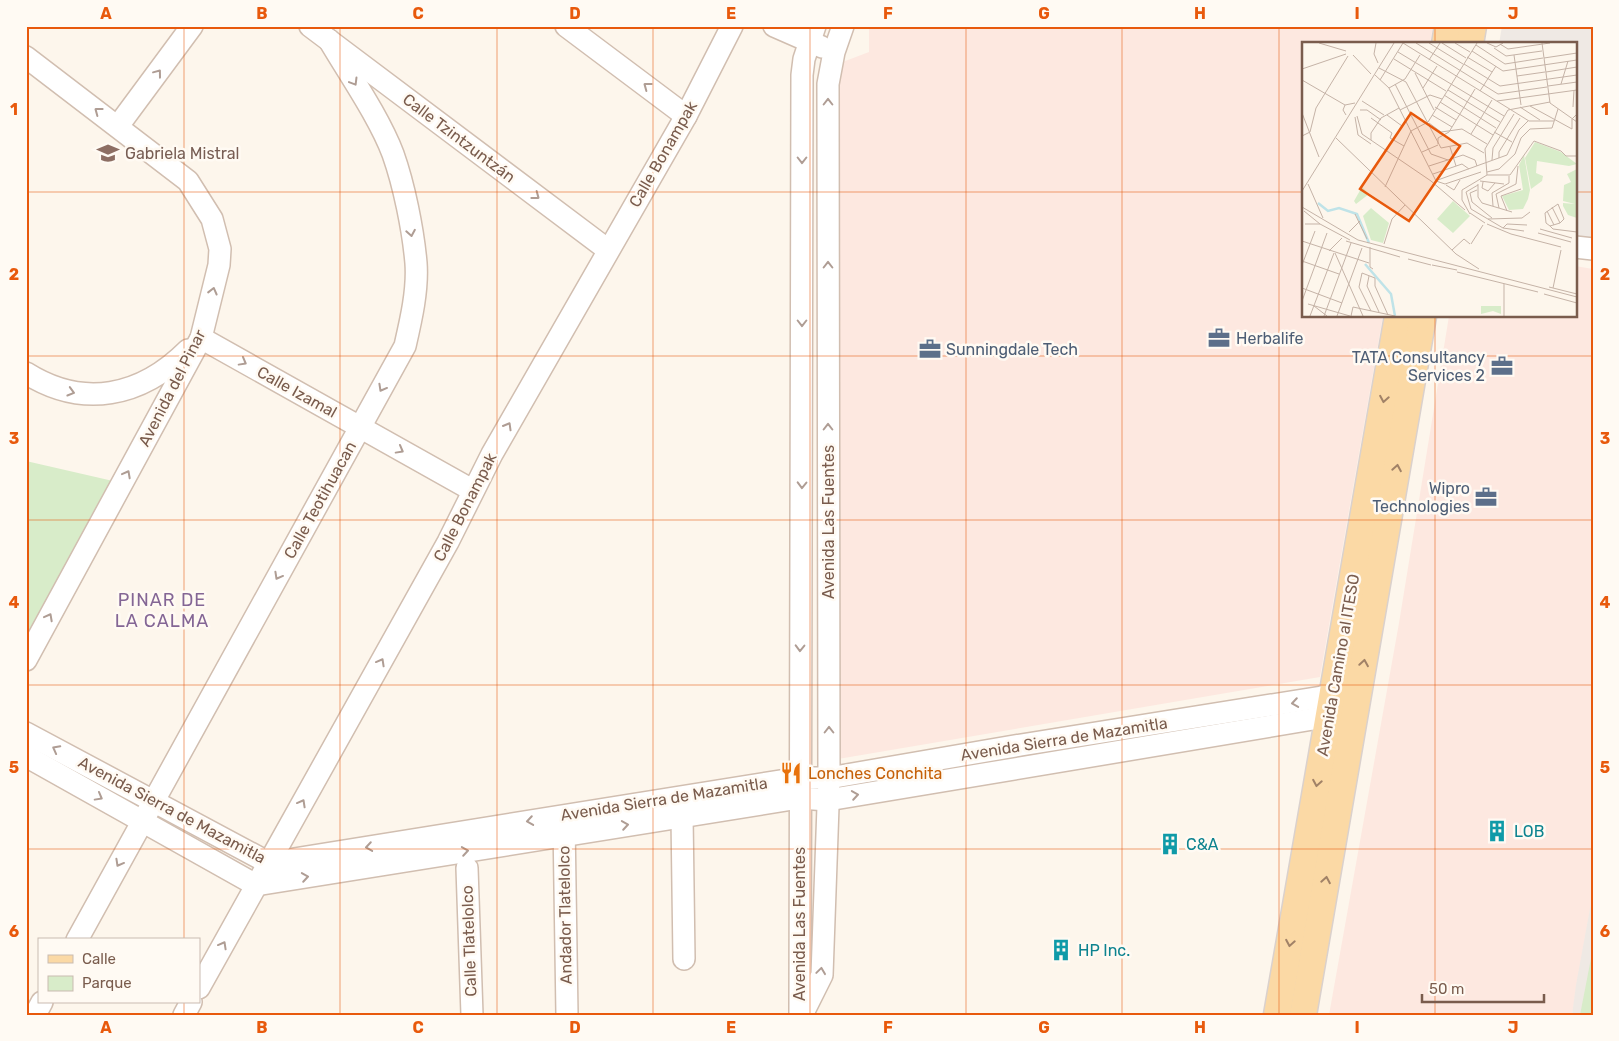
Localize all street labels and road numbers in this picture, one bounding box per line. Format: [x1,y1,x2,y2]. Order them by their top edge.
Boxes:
street label: Calle Tzintzuntzán [399,90,519,186]
street label: Calle Bonampak [625,97,701,210]
street label: Avenida del Pinar [134,326,210,450]
street label: Calle Izamal [254,362,340,422]
street label: Calle Teotihuacan [280,438,360,562]
street label: Avenida Las Fuentes [819,445,838,599]
street label: Calle Bonampak [429,449,501,565]
street label: Avenida Camino al ITESO [1313,572,1363,758]
street label: Avenida Sierra de Mazamitla [959,713,1169,765]
street label: Avenida Sierra de Mazamitla [75,753,269,867]
street label: Avenida Sierra de Mazamitla [559,773,769,825]
street label: Andador Tlatelolco [554,846,576,984]
street label: Avenida Las Fuentes [790,847,809,1001]
street label: Calle Tlatelolco [458,885,480,997]

